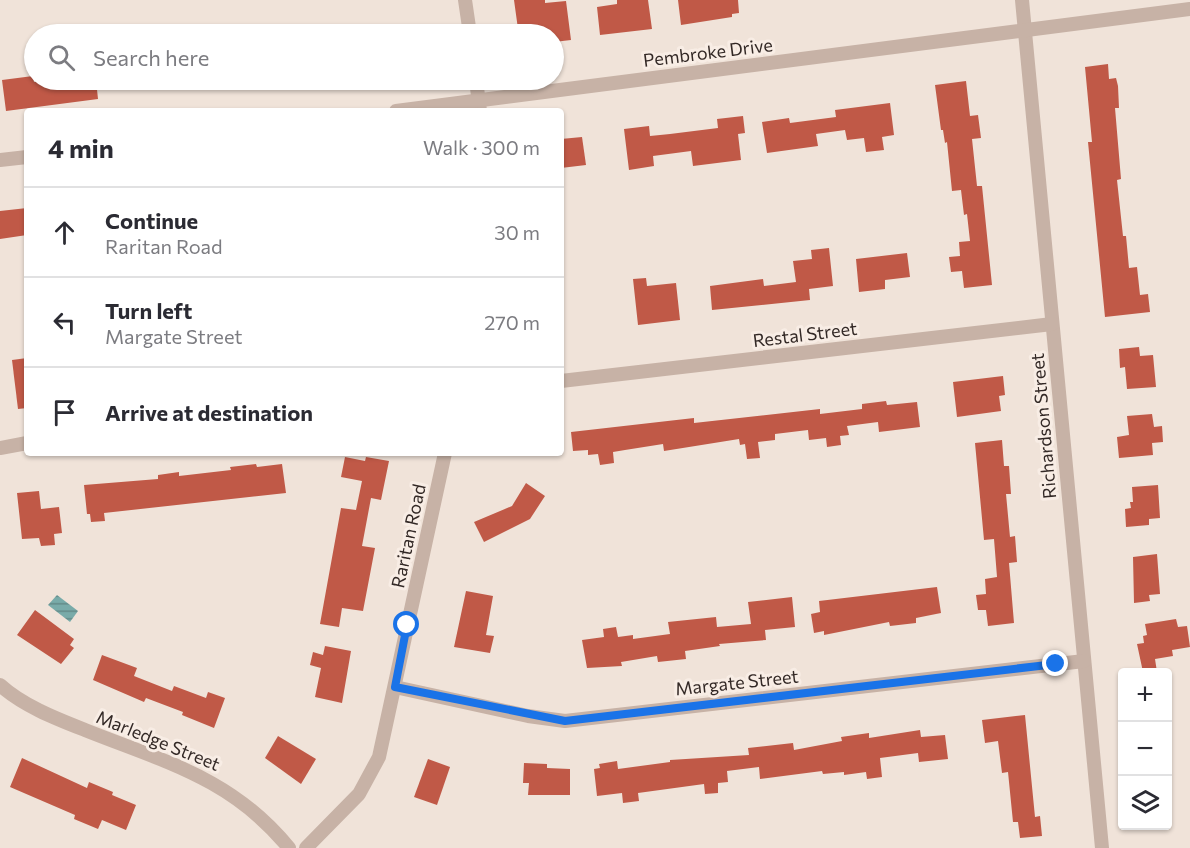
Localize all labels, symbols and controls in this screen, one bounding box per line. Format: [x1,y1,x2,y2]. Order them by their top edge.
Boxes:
search box [24,24,564,90]
street label: Pembroke Drive [642,33,774,71]
icon: search [45,41,78,74]
text: Search here [93,44,209,71]
text: 4 min [48,132,114,163]
text: Walk · 300 m [423,135,540,159]
text: Continue [105,207,198,234]
icon: ahead [48,216,81,249]
text: 30 m [494,220,540,244]
text: Raritan Road [105,234,223,258]
text: Turn left [105,297,192,324]
icon: left [48,306,81,339]
text: 270 m [484,310,540,334]
street label: Restal Street [752,317,858,351]
text: Margate Street [105,324,243,348]
street label: Richardson Street [1026,352,1060,500]
icon: arrive [48,396,81,429]
text: Arrive at destination [105,399,313,426]
street label: Raritan Road [386,482,430,590]
route start [393,611,419,637]
route end [1042,650,1068,676]
street label: Margate Street [674,665,800,699]
map controls [1118,668,1172,830]
button: + [1118,668,1172,722]
street label: Marledge Street [93,705,223,775]
button: − [1118,722,1172,776]
button: layers [1118,776,1172,830]

